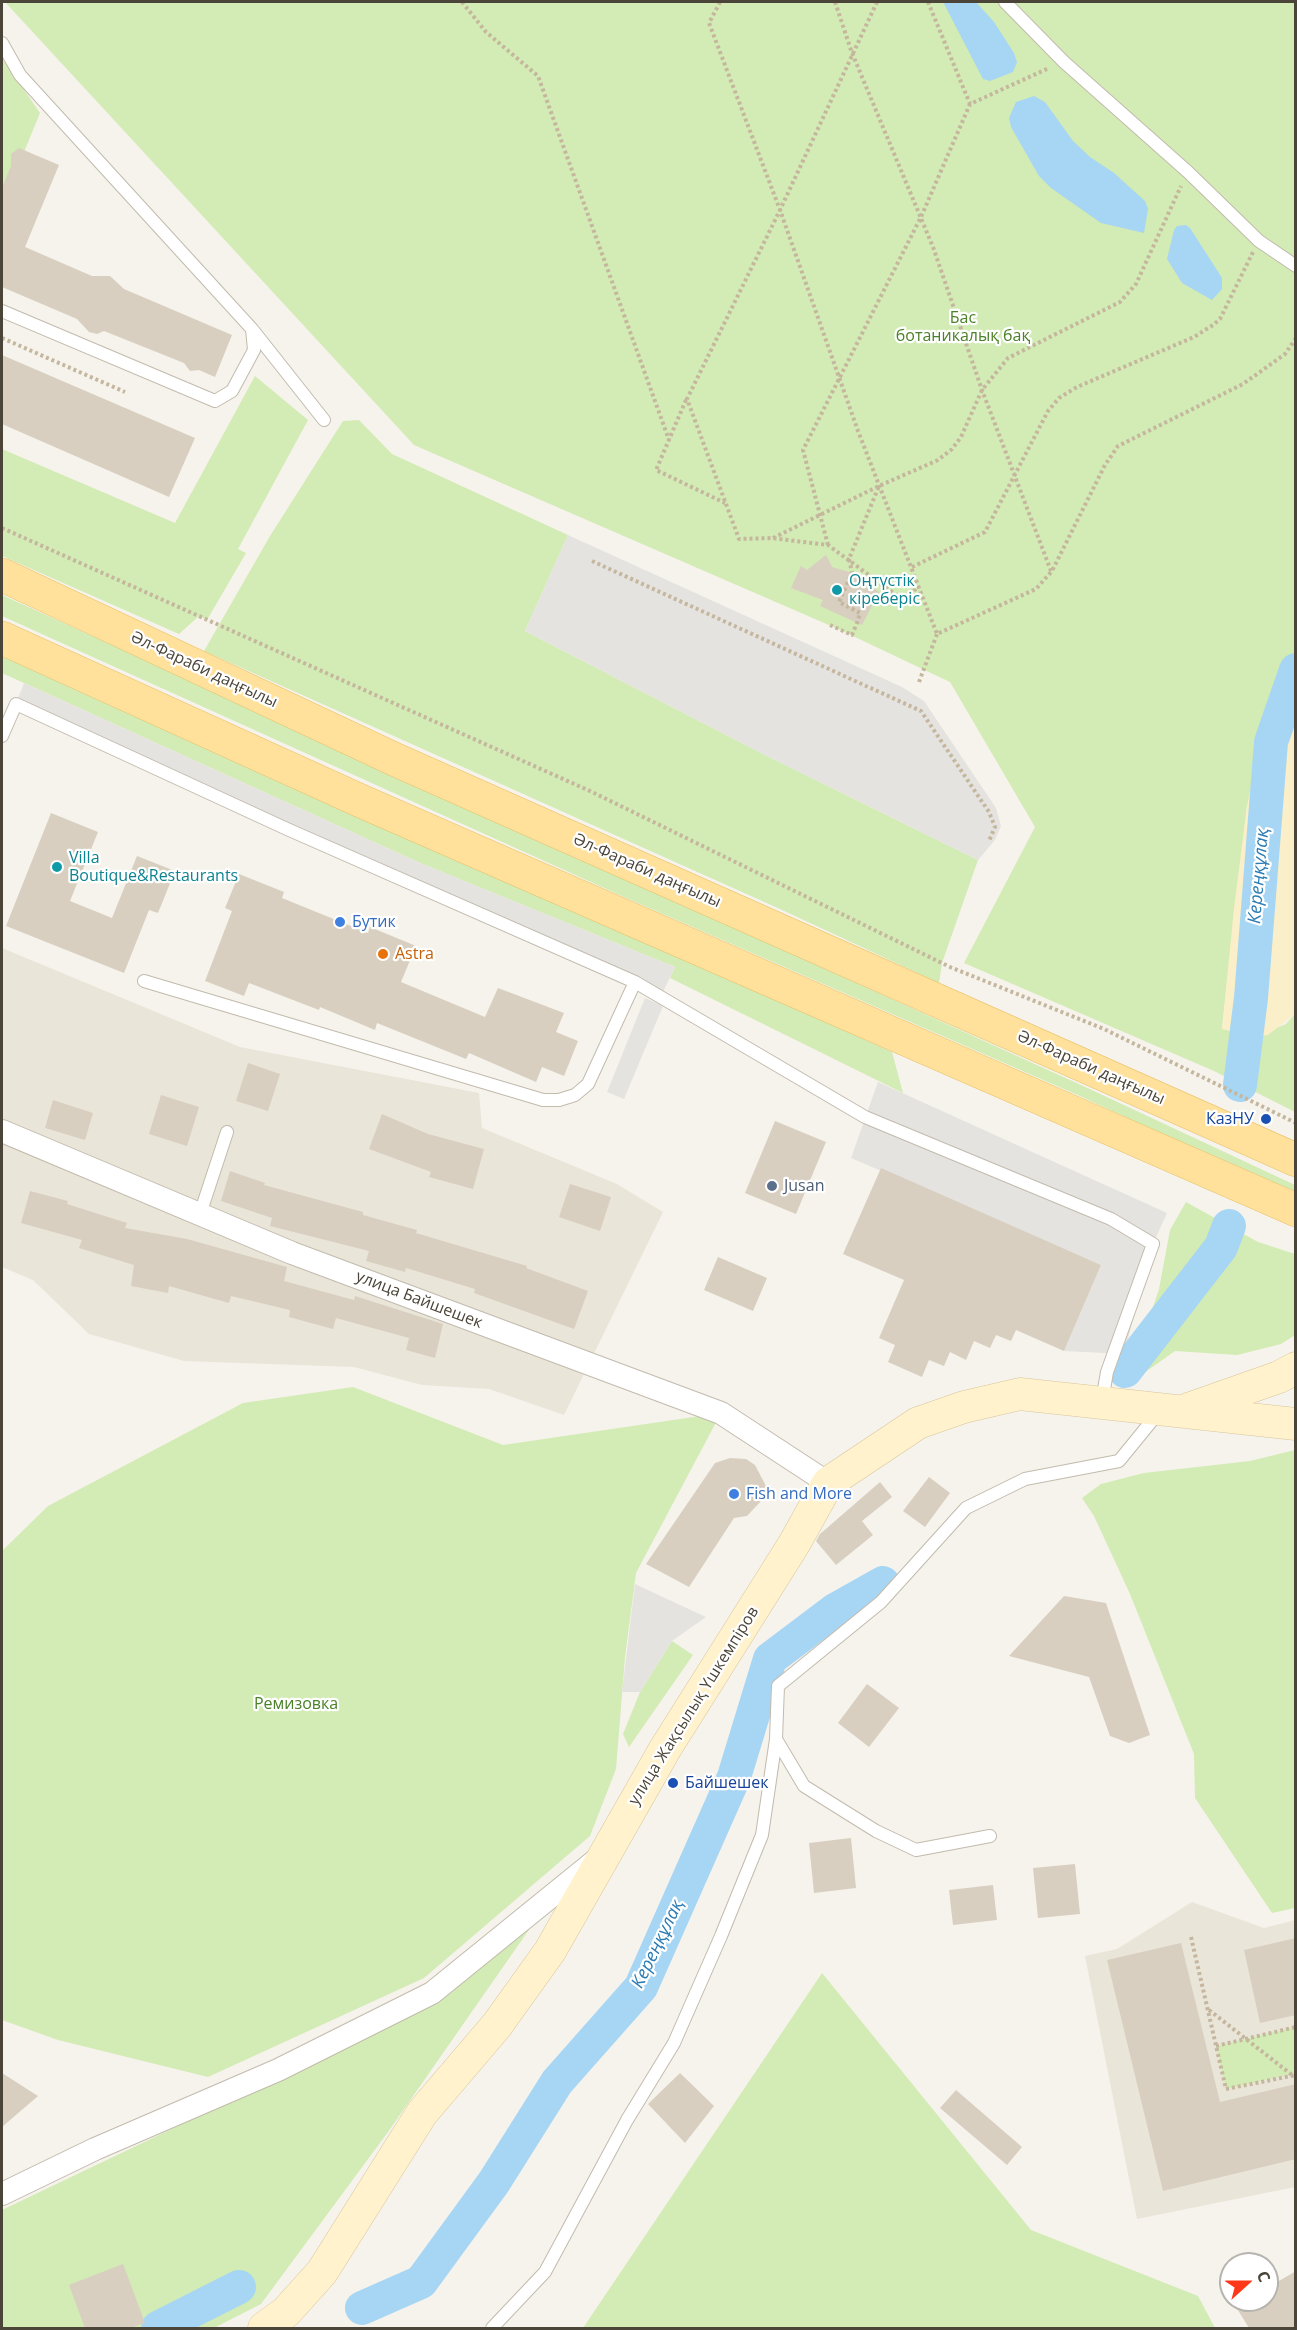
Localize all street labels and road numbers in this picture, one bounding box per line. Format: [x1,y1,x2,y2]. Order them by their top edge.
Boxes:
street label: Әл-Фараби даңғылы [128,628,280,712]
street label: Әл-Фараби даңғылы [570,830,724,912]
street label: Әл-Фараби даңғылы [1014,1027,1168,1109]
street label: улица Байшешек [353,1267,485,1333]
street label: улица Жақсылық Үшкемпіров [625,1603,763,1809]

